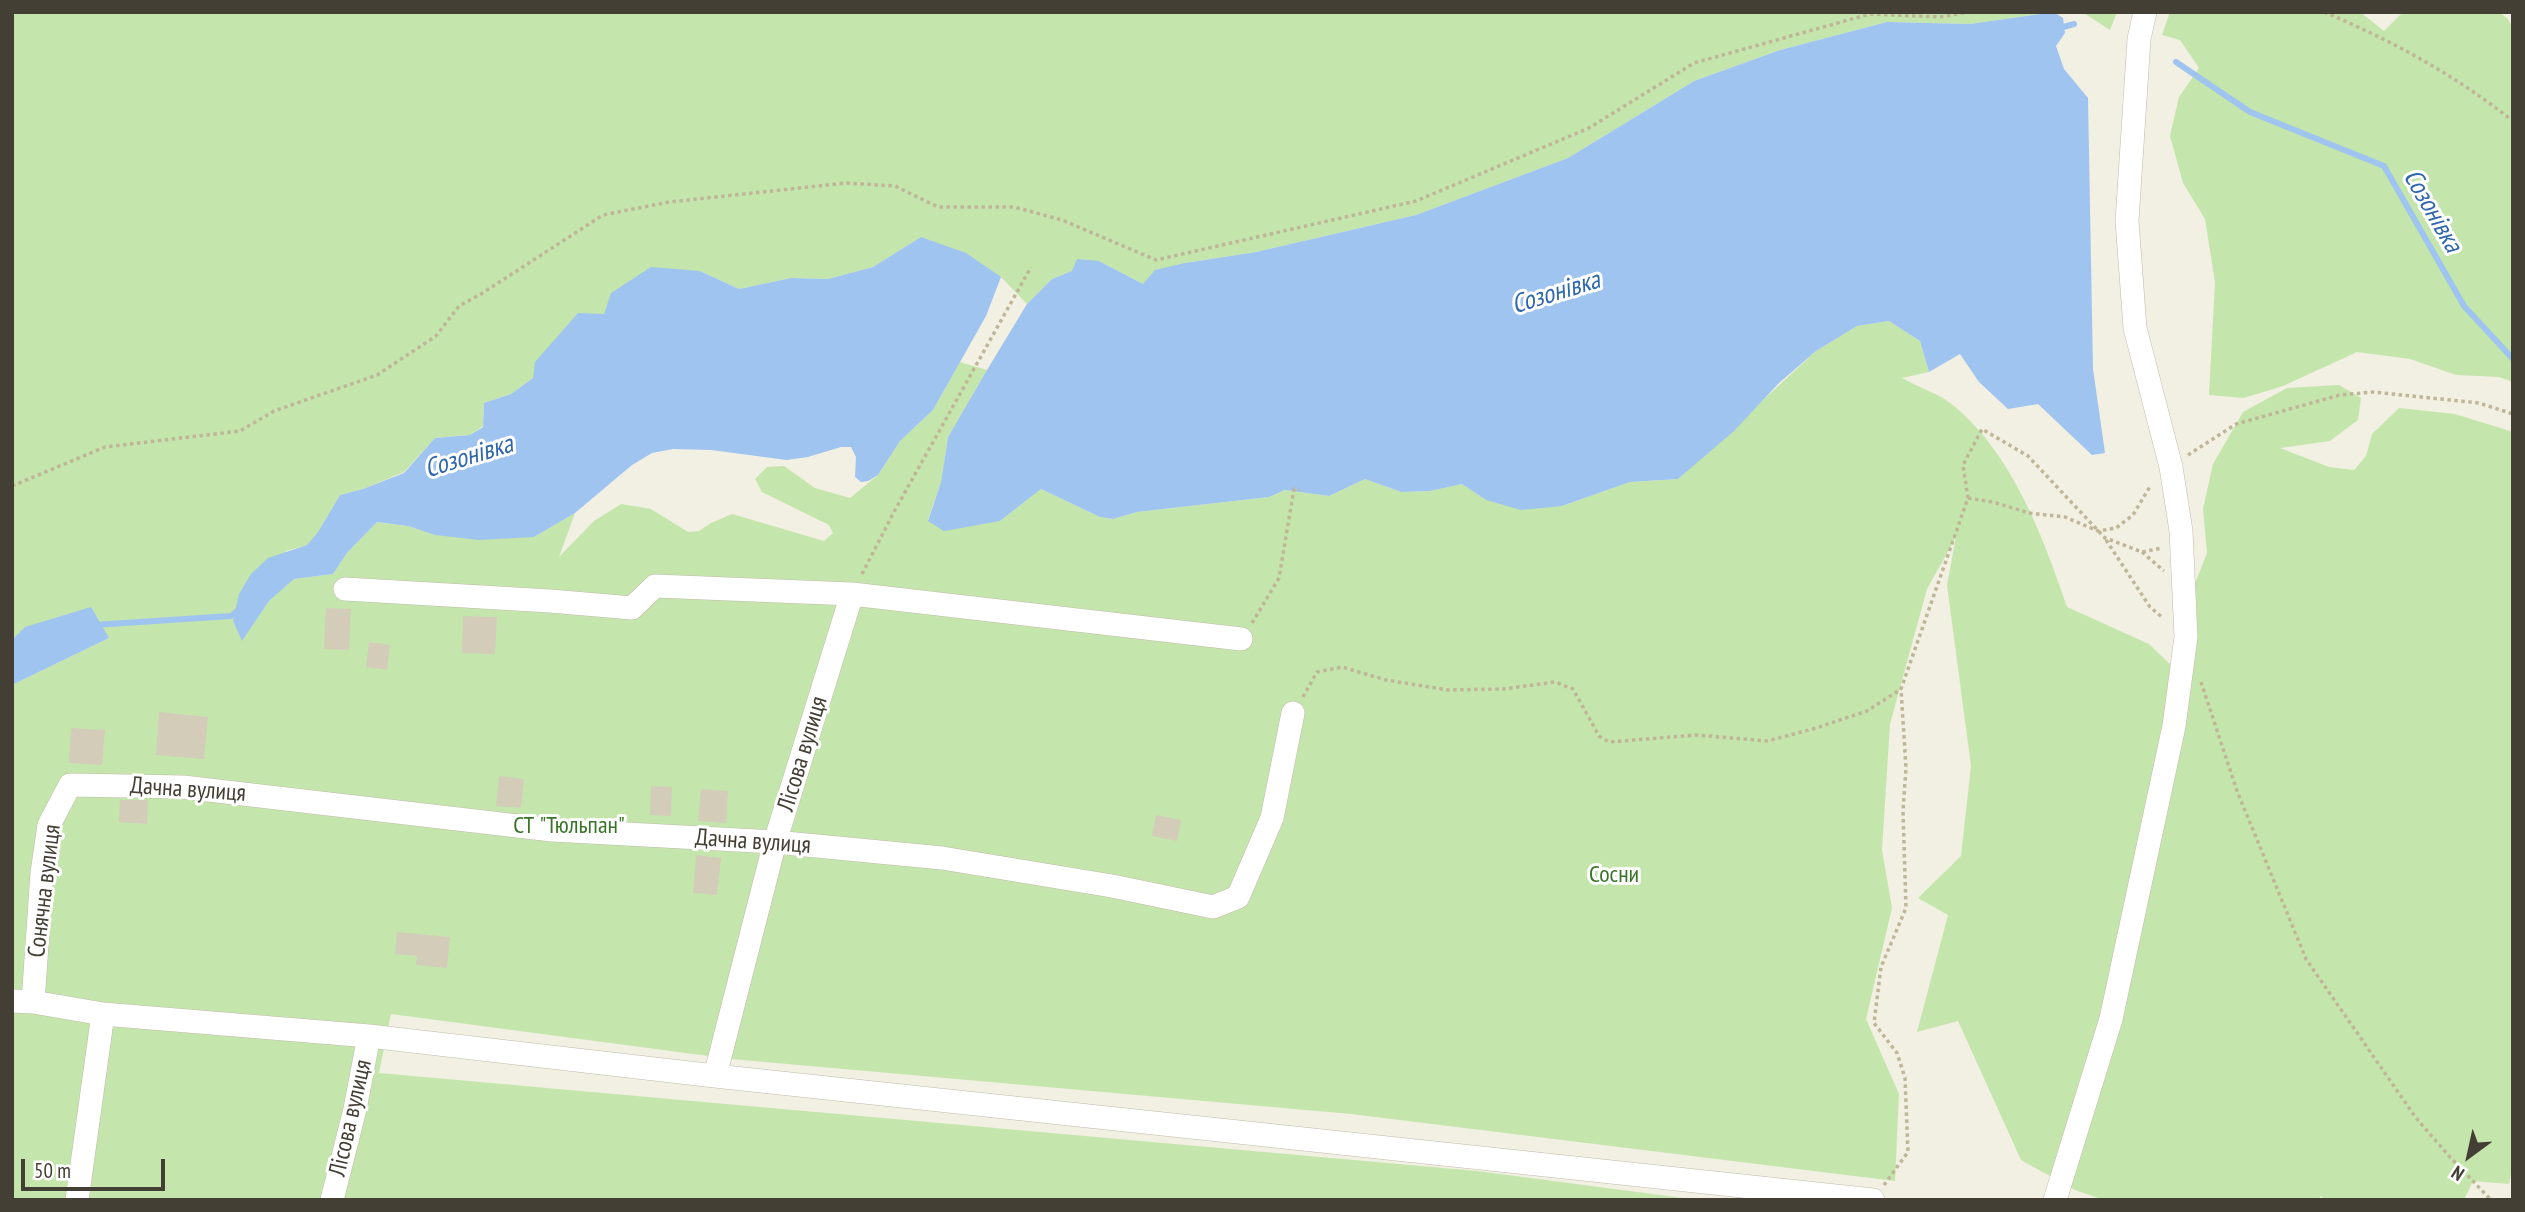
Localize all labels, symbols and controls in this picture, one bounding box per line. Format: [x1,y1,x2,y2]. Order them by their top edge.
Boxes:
water label: Созонівка [2396,164,2468,258]
water label: Созонівка [1508,265,1604,321]
water label: Созонівка [421,429,517,485]
street label: Лісова вулиця [772,693,834,815]
street label: Дачна вулиця [129,772,247,808]
park label: СТ "Тюльпан" [513,812,625,840]
street label: Сонячна вулиця [23,823,67,959]
street label: Дачна вулиця [694,824,812,860]
park label: Сосни [1589,861,1639,889]
street label: Лісова вулиця [324,1057,378,1179]
north arrow [2434,1121,2504,1191]
scale bar [24,1146,168,1190]
text: 50 m [34,1157,71,1184]
text: N [2447,1161,2468,1186]

